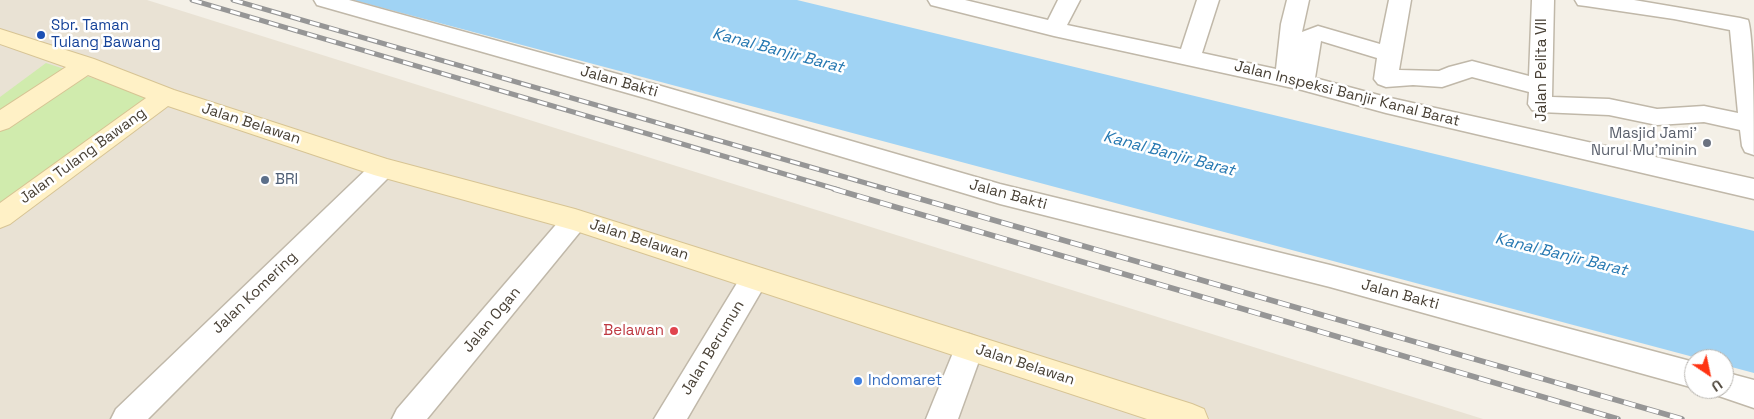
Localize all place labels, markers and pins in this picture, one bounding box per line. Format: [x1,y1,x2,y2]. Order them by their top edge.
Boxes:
place label: Sbr. Taman Tulang Bawang [51,17,161,52]
marker: Sbr. Taman Tulang Bawang [35,29,47,41]
place label: Masjid Jami' Nurul Mu'minin [1591,125,1697,160]
marker: Masjid Jami' Nurul Mu'minin [1701,137,1713,149]
place label: BRI [275,171,298,189]
marker: BRI [259,174,271,186]
place label: Belawan [603,322,664,340]
marker: Belawan [668,325,680,337]
place label: Indomaret [868,372,942,390]
marker: Indomaret [852,375,864,387]

